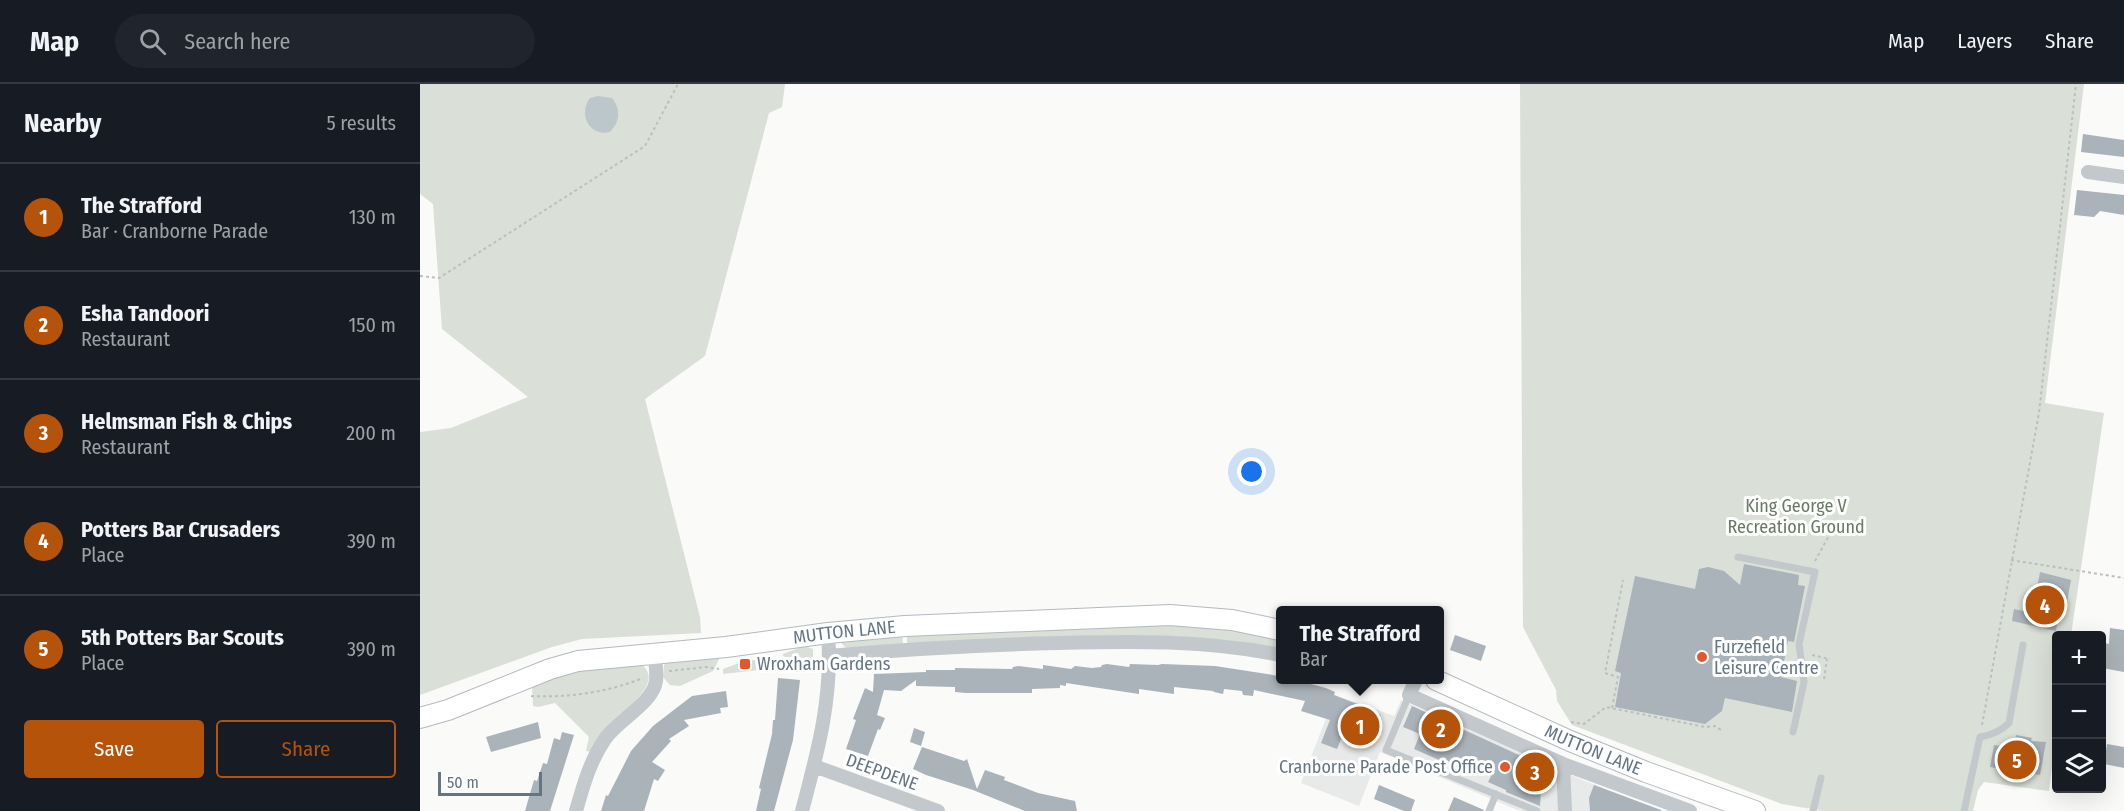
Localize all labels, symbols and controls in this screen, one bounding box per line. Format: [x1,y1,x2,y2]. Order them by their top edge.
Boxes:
search box [115,14,535,68]
text: Map [30,25,79,58]
icon: search [136,25,169,58]
text: Search here [184,28,290,55]
text: Map [1888,28,1924,54]
text: Layers [1957,28,2012,54]
text: Share [2045,28,2094,54]
text: Nearby [24,108,101,139]
text: 5 results [326,111,396,135]
text: The Strafford [81,192,202,219]
text: 1 [39,205,48,229]
text: 130 m [349,205,396,229]
text: Bar · Cranborne Parade [81,219,268,243]
text: Esha Tandoori [81,300,209,327]
text: 2 [39,313,48,337]
text: 150 m [349,313,396,337]
text: Restaurant [81,327,170,351]
text: Helmsman Fish & Chips [81,408,292,435]
text: 3 [39,421,48,445]
text: 200 m [346,421,396,445]
text: Restaurant [81,435,170,459]
your location [1237,457,1266,486]
park label: King George V Recreation Ground [1727,495,1865,538]
text: Potters Bar Crusaders [81,516,280,543]
text: 4 [38,529,49,553]
text: 390 m [347,529,396,553]
text: Place [81,543,124,567]
pin: 4 [2026,582,2064,628]
popup [1276,606,1444,684]
street label: MUTTON LANE [792,616,896,649]
text: The Strafford [1300,620,1420,647]
text: 5th Potters Bar Scouts [81,624,284,651]
map controls [2052,631,2106,793]
button: + [2052,631,2106,685]
place label: Furzefield Leisure Centre [1714,636,1819,679]
text: 5 [39,637,48,661]
text: 390 m [347,637,396,661]
text: Bar [1300,647,1327,671]
marker: Furzefield Leisure Centre [1695,650,1709,664]
text: Place [81,651,124,675]
place label: Wroxham Gardens [757,653,891,675]
marker: Wroxham Gardens [738,657,752,671]
button: − [2052,685,2106,739]
pin: 1 [1340,704,1380,748]
pin: 2 [1422,706,1460,752]
button: Save [24,720,204,778]
button: Share [216,720,396,778]
street label: MUTTON LANE [1541,720,1645,780]
pin: 5 [1998,738,2036,782]
button: layers [2052,739,2106,793]
street label: DEEPDENE [843,749,921,795]
pin: 3 [1516,750,1554,794]
place label: Cranborne Parade Post Office [1279,756,1493,778]
marker: Cranborne Parade Post Office [1498,760,1512,774]
scale bar [438,769,542,796]
text: 50 m [447,773,479,792]

